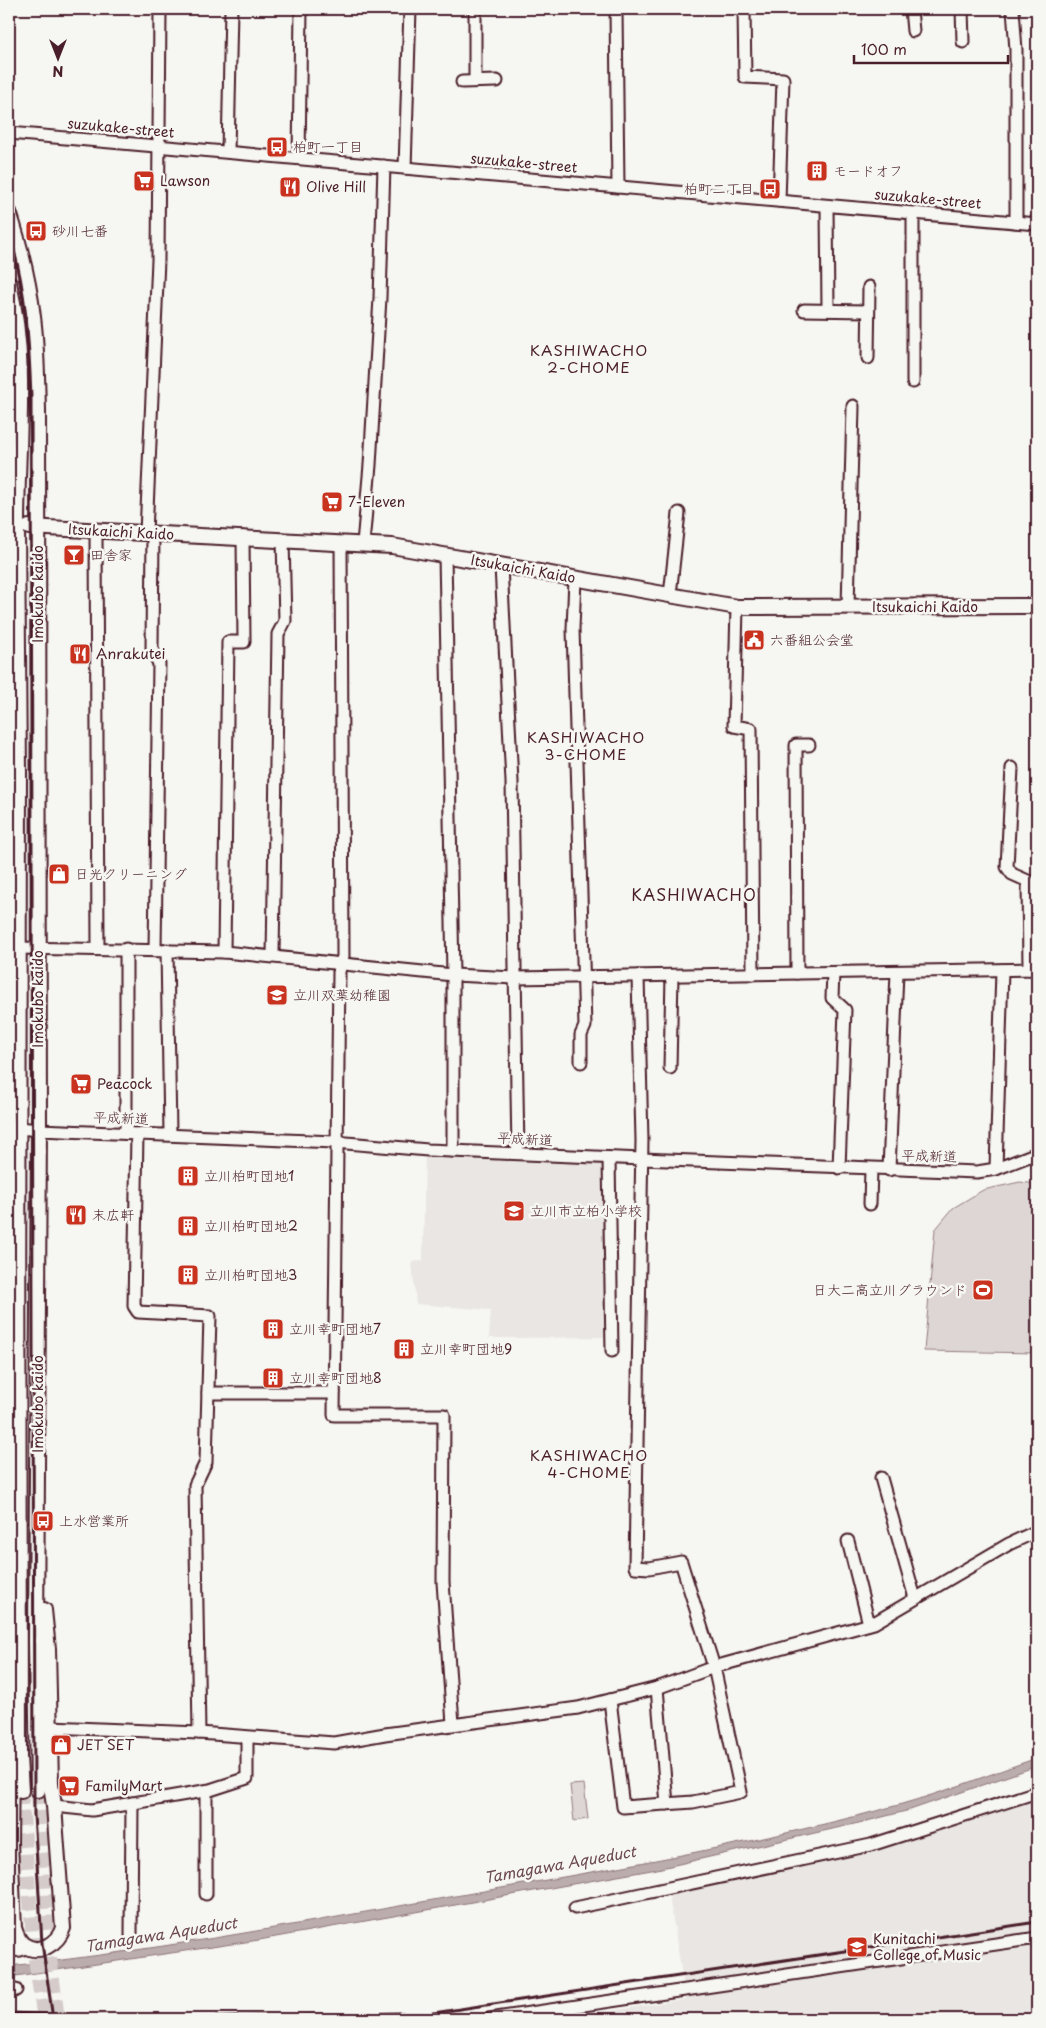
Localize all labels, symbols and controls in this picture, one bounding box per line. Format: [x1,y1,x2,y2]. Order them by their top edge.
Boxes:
north arrow [32,32,82,82]
scale bar [854,32,1007,64]
text: 100 m [861,37,907,60]
text: N [52,61,64,82]
street label: suzukake-street [67,112,176,143]
bus stop icon: 柏町一丁目 [265,135,289,159]
place label: 柏町一丁目 [293,136,363,157]
street label: suzukake-street [470,147,579,178]
building icon: モードオフ [805,159,829,183]
place label: モードオフ [833,160,903,181]
supermarket icon: Lawson [132,169,156,193]
place label: Lawson [160,170,210,191]
restaurant icon: Olive Hill [278,175,302,199]
place label: Olive Hill [306,176,366,197]
bus stop icon: 柏町二丁目 [758,177,782,201]
place label: 柏町二丁目 [684,178,754,199]
street label: suzukake-street [874,183,983,214]
bus stop icon: 砂川七番 [24,219,48,243]
place label: 砂川七番 [52,220,108,241]
district label: KASHIWACHO 2-CHOME [530,338,648,378]
supermarket icon: 7-Eleven [320,490,344,514]
place label: 7-Eleven [348,491,405,512]
street label: Itsukaichi Kaido [68,518,175,545]
bar icon: 田舎家 [62,543,86,567]
place label: 田舎家 [90,544,132,565]
street label: Imokubo kaido [27,545,48,643]
street label: Itsukaichi Kaido [469,549,577,588]
street label: Itsukaichi Kaido [872,596,978,617]
public building icon: 六番組公会堂 [742,628,766,652]
place label: 六番組公会堂 [770,629,854,650]
restaurant icon: Anrakutei [68,642,92,666]
place label: Anrakutei [96,643,166,664]
district label: KASHIWACHO 3-CHOME [527,725,645,765]
shop icon: 日光クリーニング [47,862,71,886]
place label: 日光クリーニング [75,863,187,884]
district label: KASHIWACHO [631,882,757,906]
street label: Imokubo kaido [27,950,48,1048]
school or university icon: 立川双葉幼稚園 [265,983,289,1007]
place label: 立川双葉幼稚園 [293,984,391,1005]
supermarket icon: Peacock [69,1072,93,1096]
place label: Peacock [97,1073,152,1094]
street label: 平成新道 [93,1106,149,1129]
street label: 平成新道 [497,1127,554,1150]
street label: 平成新道 [901,1145,957,1166]
building icon: 立川柏町団地1 [176,1164,200,1188]
place label: 立川柏町団地1 [204,1165,294,1186]
school or university icon: 立川市立柏小学校 [502,1199,526,1223]
place label: 立川市立柏小学校 [530,1200,642,1221]
restaurant icon: 末広軒 [64,1203,88,1227]
place label: 末広軒 [92,1204,134,1225]
building icon: 立川柏町団地2 [176,1214,200,1238]
place label: 立川柏町団地2 [204,1215,298,1236]
building icon: 立川柏町団地3 [176,1263,200,1287]
place label: 立川柏町団地3 [204,1264,297,1285]
sports icon: 日大二高立川グラウンド [971,1278,995,1302]
place label: 日大二高立川グラウンド [813,1279,967,1300]
building icon: 立川幸町団地7 [261,1317,285,1341]
place label: 立川幸町団地7 [289,1318,381,1339]
building icon: 立川幸町団地9 [392,1337,416,1361]
place label: 立川幸町団地9 [420,1338,512,1359]
street label: Imokubo kaido [27,1355,48,1453]
building icon: 立川幸町団地8 [261,1366,285,1390]
place label: 立川幸町団地8 [289,1367,382,1388]
district label: KASHIWACHO 4-CHOME [530,1443,648,1483]
bus stop icon: 上水営業所 [31,1509,55,1533]
place label: 上水営業所 [59,1510,129,1531]
shop icon: JET SET [49,1733,73,1757]
place label: JET SET [77,1734,135,1755]
supermarket icon: FamilyMart [57,1774,81,1798]
place label: FamilyMart [85,1775,163,1796]
water label: Tamagawa Aqueduct [482,1839,639,1888]
water label: Tamagawa Aqueduct [83,1910,240,1957]
place label: Kunitachi College of Music [873,1928,981,1965]
school or university icon: Kunitachi College of Music [845,1935,869,1959]

